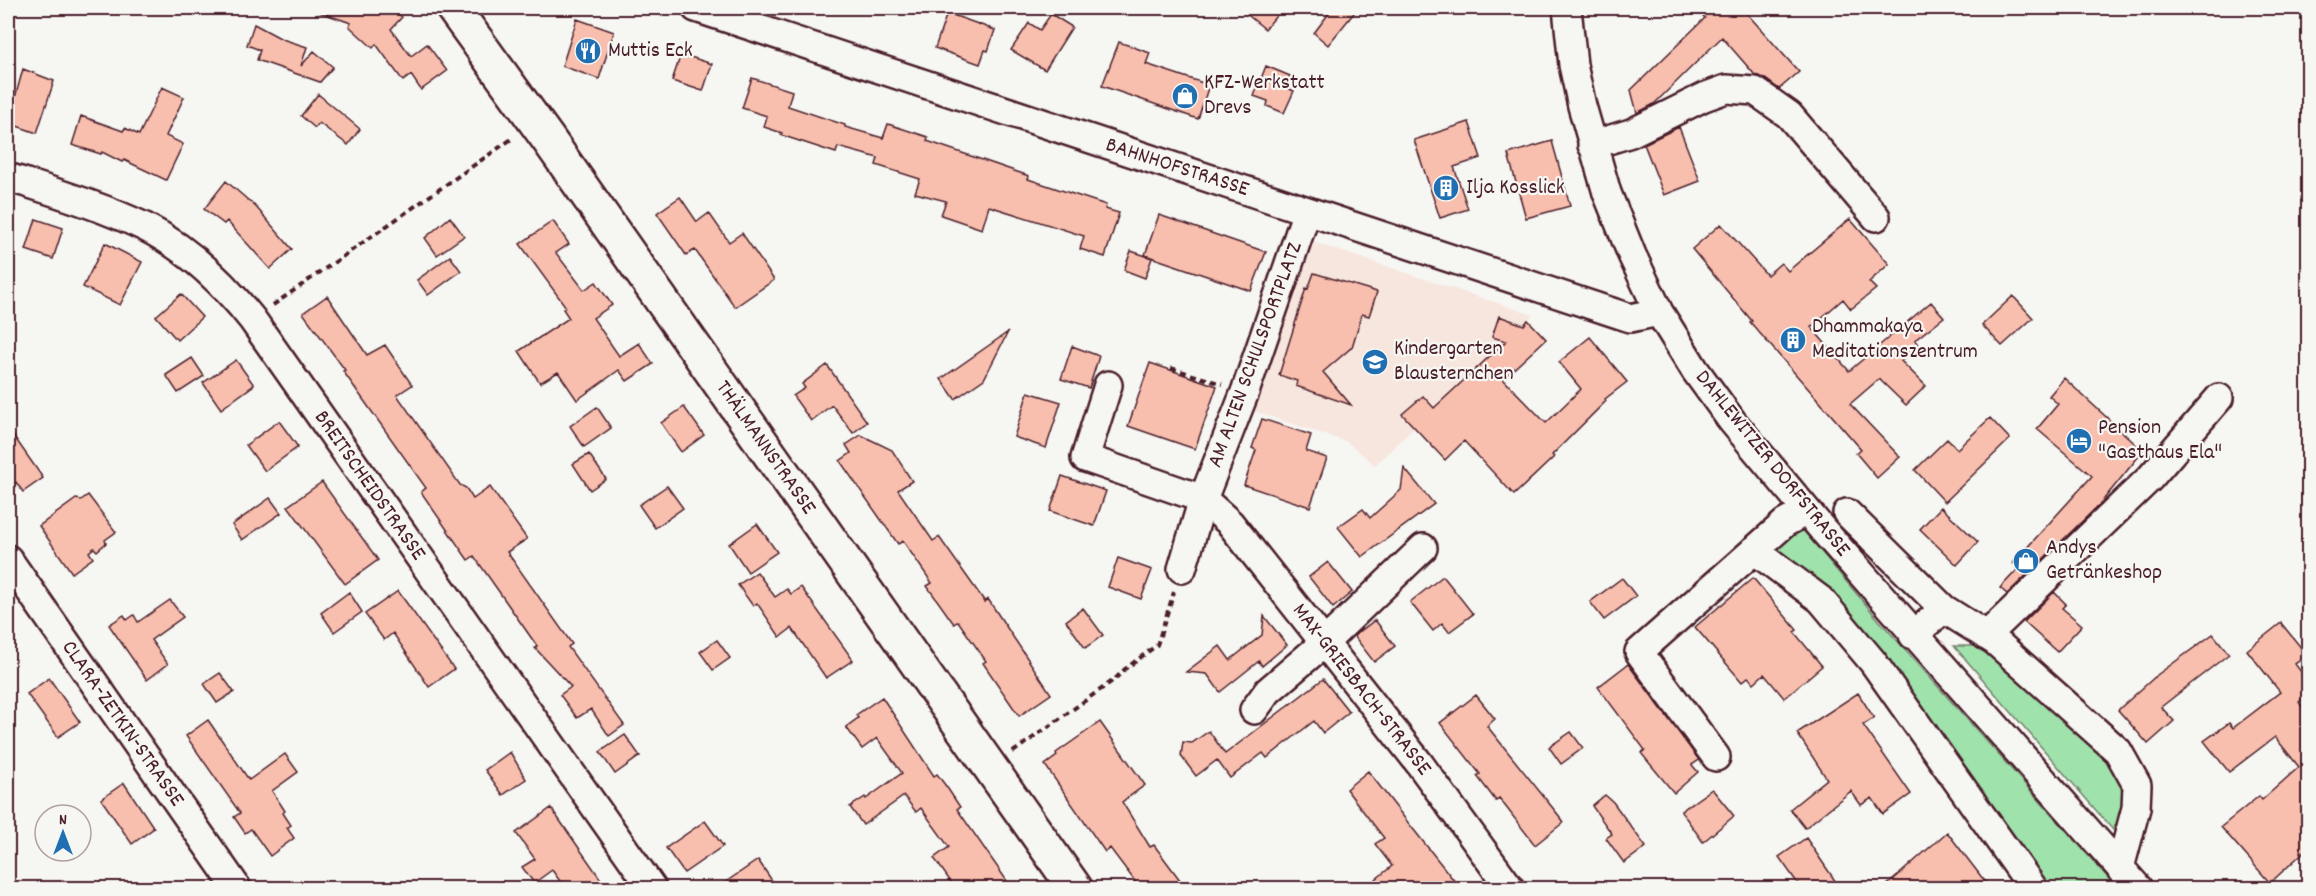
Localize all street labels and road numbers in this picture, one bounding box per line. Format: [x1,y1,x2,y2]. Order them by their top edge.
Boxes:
street label: BAHNHOFSTRASSE [1101,130,1253,206]
street label: AM ALTEN SCHULSPORTPLATZ [1201,237,1311,472]
street label: DAHLEWITZER DORFSTRASSE [1687,364,1857,564]
street label: THÄLMANNSTRASSE [707,375,823,521]
street label: BREITSCHEIDSTRASSE [305,404,433,568]
street label: MAX-GRIESBACH-STRASSE [1284,597,1438,783]
street label: CLARA-ZETKIN-STRASSE [53,635,191,813]

